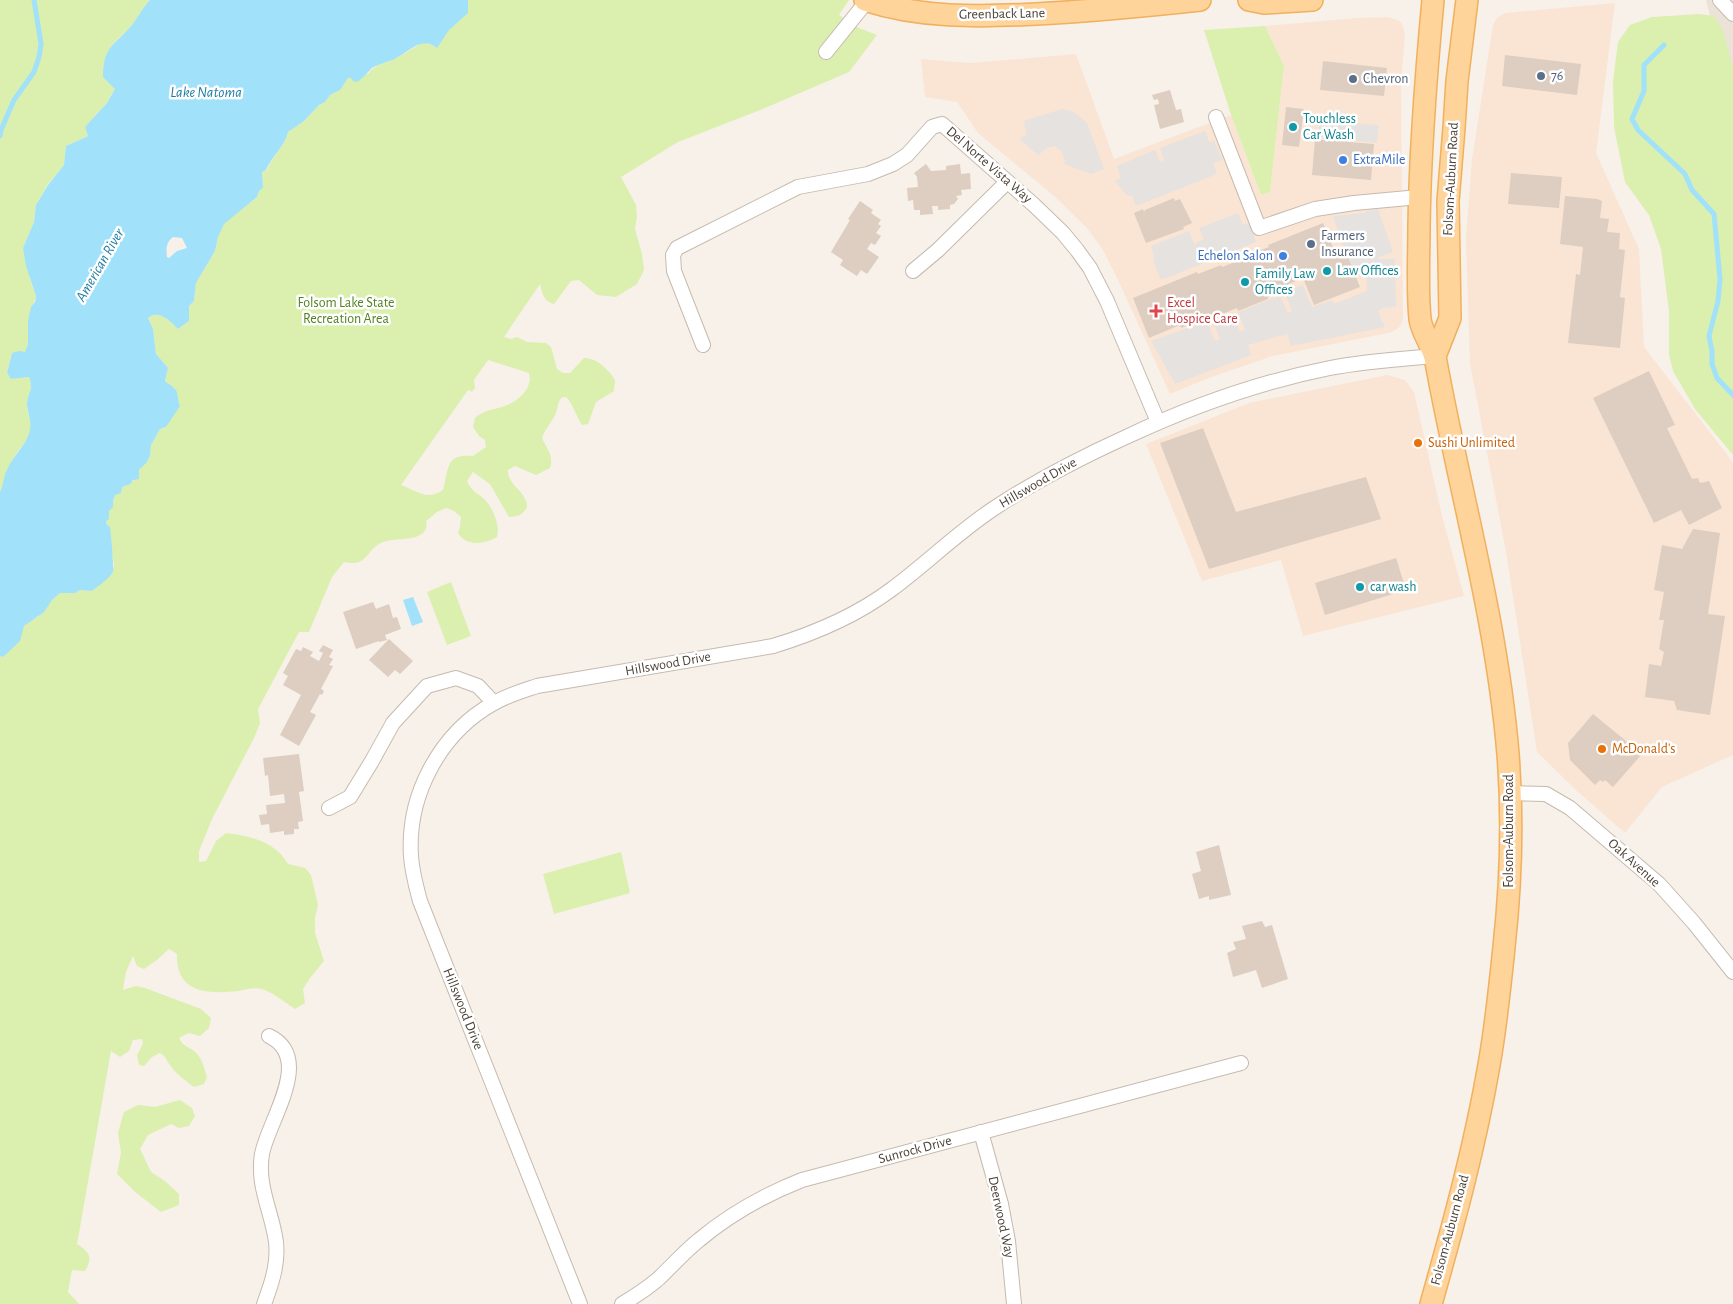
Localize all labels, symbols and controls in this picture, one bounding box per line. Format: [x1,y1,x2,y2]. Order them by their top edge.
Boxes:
street label: Greenback Lane [959,6,1045,22]
place label: 76 [1551,69,1563,83]
marker: 76 [1535,70,1547,82]
place label: Chevron [1363,72,1408,86]
marker: Chevron [1347,73,1359,85]
water label: Lake Natoma [170,85,242,100]
place label: Touchless Car Wash [1303,112,1356,142]
marker: Touchless Car Wash [1287,121,1299,133]
street label: Folsom-Auburn Road [1441,122,1461,236]
street label: Del Norte Vista Way [943,124,1035,206]
place label: ExtraMile [1353,153,1406,167]
marker: ExtraMile [1337,154,1349,166]
water label: American River [73,225,127,305]
place label: Farmers Insurance [1321,229,1374,259]
marker: Farmers Insurance [1305,238,1317,250]
place label: Echelon Salon [1198,249,1273,263]
marker: Echelon Salon [1277,250,1289,262]
place label: Law Offices [1337,264,1399,278]
marker: Law Offices [1321,265,1333,277]
place label: Family Law Offices [1255,267,1315,297]
marker: Family Law Offices [1239,276,1251,288]
park label: Folsom Lake State Recreation Area [298,296,394,326]
place label: Excel Hospice Care [1167,296,1238,326]
marker: Excel Hospice Care [1149,304,1163,318]
place label: Sushi Unlimited [1428,436,1515,450]
marker: Sushi Unlimited [1412,437,1424,449]
street label: Hillswood Drive [997,455,1079,511]
place label: car wash [1370,580,1417,594]
marker: car wash [1354,581,1366,593]
street label: Hillswood Drive [624,650,712,678]
place label: McDonald's [1612,742,1675,756]
marker: McDonald's [1596,743,1608,755]
street label: Folsom-Auburn Road [1502,774,1516,888]
street label: Oak Avenue [1605,836,1663,890]
street label: Hillswood Drive [440,966,486,1052]
street label: Sunrock Drive [877,1133,953,1167]
street label: Folsom-Auburn Road [1429,1173,1471,1287]
street label: Deerwood Way [986,1175,1017,1259]

